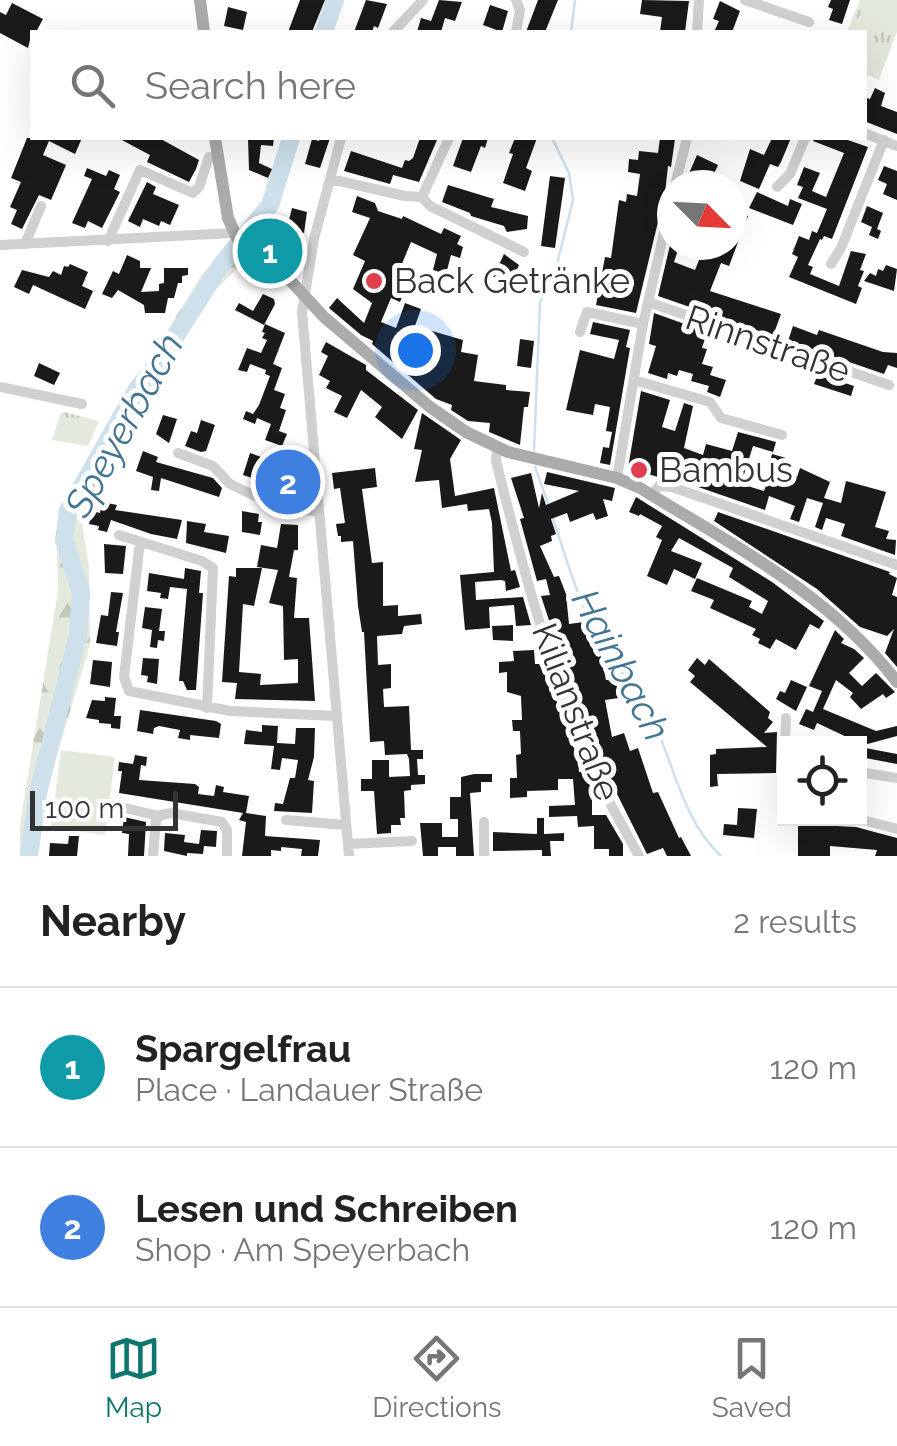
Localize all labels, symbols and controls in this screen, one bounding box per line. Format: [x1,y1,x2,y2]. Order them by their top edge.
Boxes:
search box [30,30,867,140]
icon: search [65,58,120,113]
text: Search here [145,63,356,108]
north arrow [657,170,747,260]
pin: 1 [238,214,302,288]
place label: Back Getränke [394,260,630,301]
marker: Back Getränke [363,270,385,292]
street label: Rinnstraße [681,296,856,391]
water label: Speyerbach [54,325,192,525]
your location [390,325,441,376]
pin: 2 [256,444,320,520]
place label: Bambus [659,449,793,490]
marker: Bambus [628,459,650,481]
water label: Hainbach [563,581,680,748]
street label: Kilianstraße [524,617,629,806]
map controls [777,736,867,826]
button: locate [777,736,867,826]
scale bar [30,786,178,830]
text: 100 m [45,792,124,825]
text: Nearby [40,897,186,946]
text: 2 results [733,903,857,940]
text: Spargelfrau [135,1026,351,1071]
text: 1 [65,1049,80,1086]
text: 120 m [769,1049,857,1086]
text: Place · Landauer Straße [135,1071,483,1108]
text: Lesen und Schreiben [135,1186,518,1231]
text: 2 [63,1209,82,1246]
text: 120 m [769,1209,857,1246]
text: Shop · Am Speyerbach [135,1231,470,1268]
tab: Map [105,1331,162,1424]
tab: Directions [372,1331,502,1424]
tab: Saved [712,1331,792,1424]

